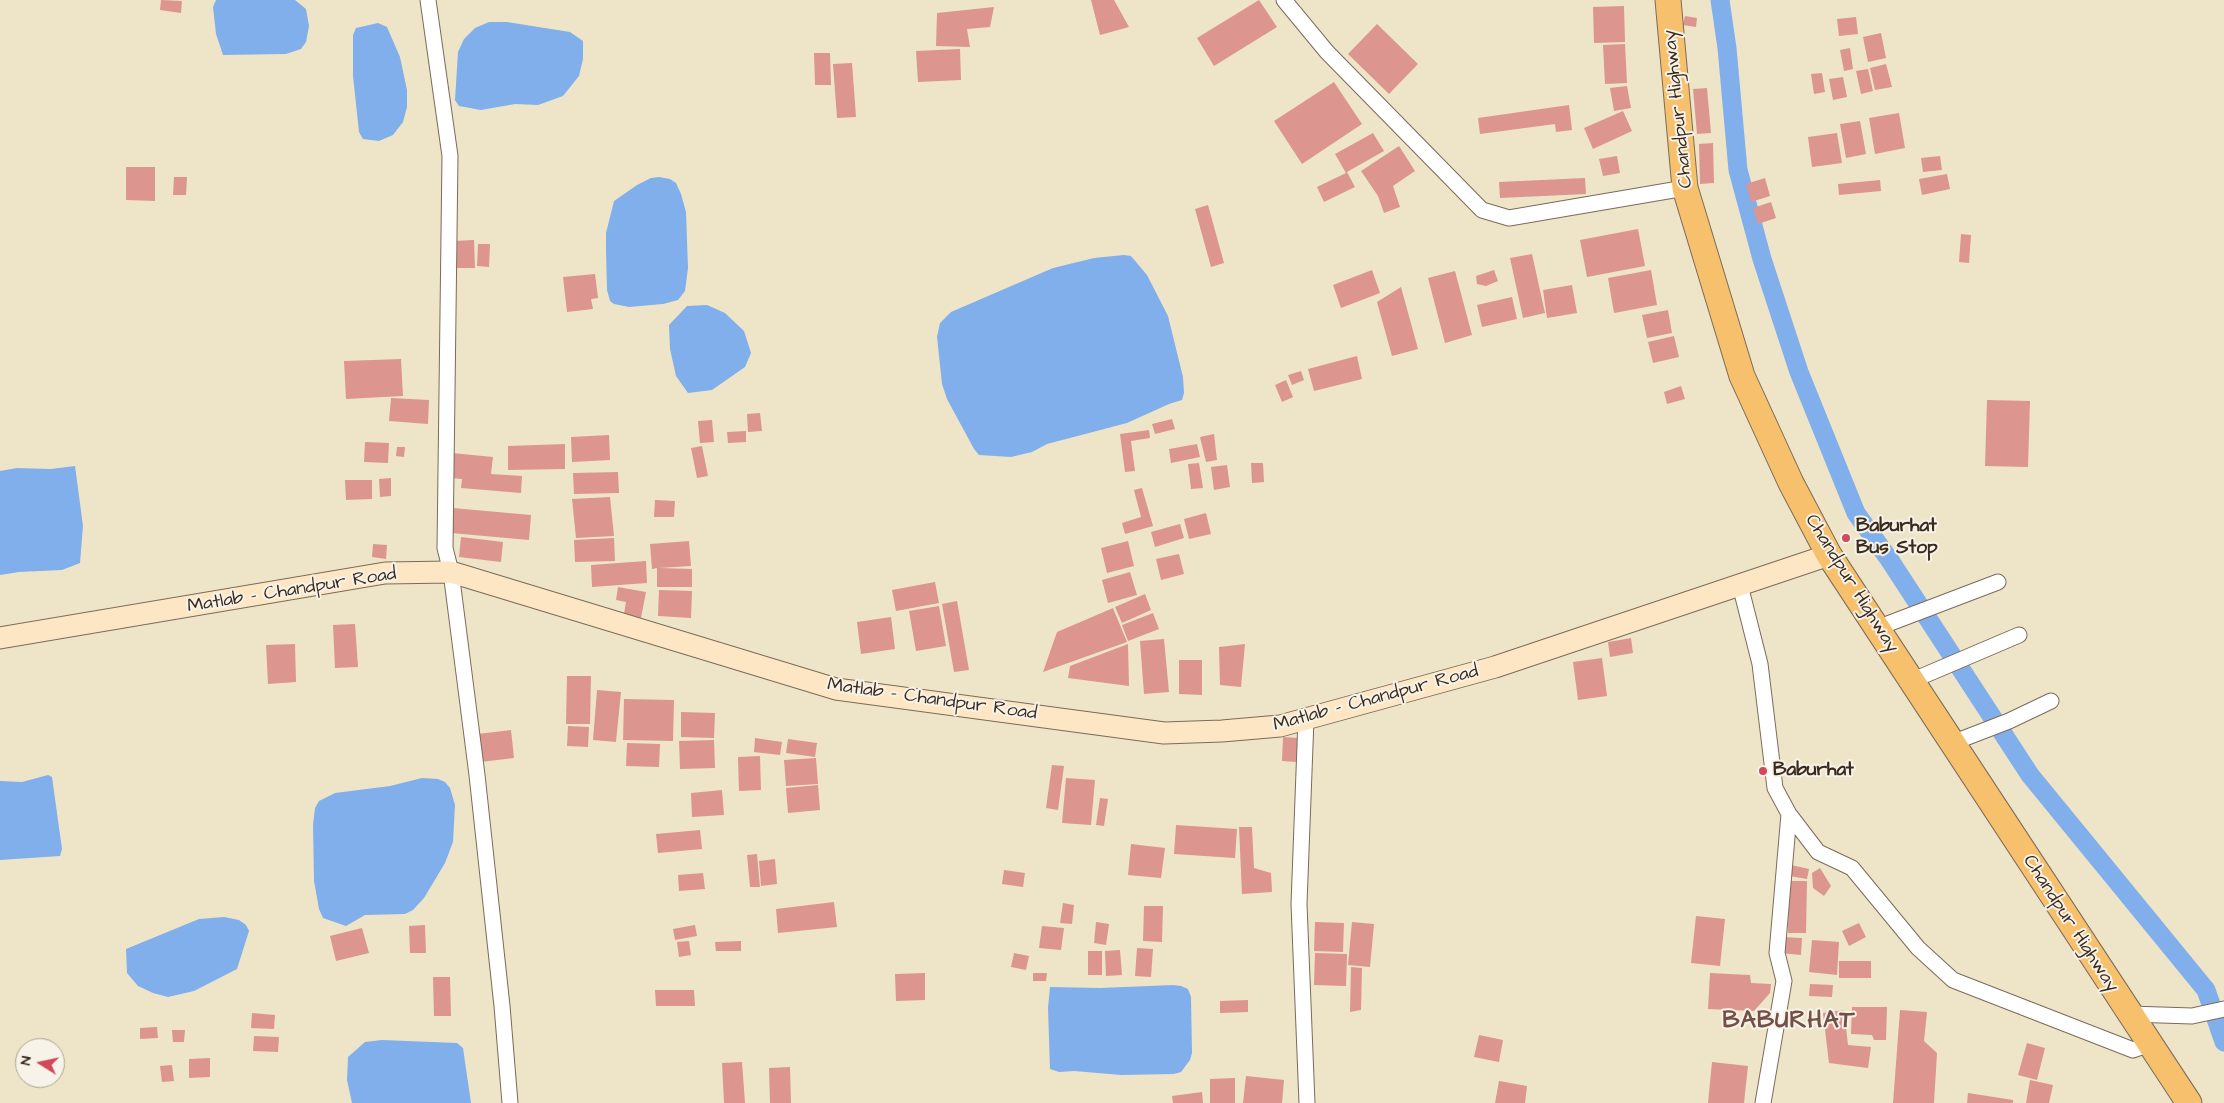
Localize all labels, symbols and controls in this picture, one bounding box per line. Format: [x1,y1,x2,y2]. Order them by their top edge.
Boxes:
street label: Chandpur Highway [1659,29,1699,189]
street label: Chandpur Highway [1799,510,1903,658]
place label: Baburhat Bus Stop [1856,516,1937,560]
marker: Baburhat Bus Stop [1840,532,1852,544]
street label: Matlab - Chandpur Road [186,563,398,619]
street label: Matlab - Chandpur Road [1271,661,1481,737]
street label: Matlab - Chandpur Road [826,674,1038,726]
place label: Baburhat [1773,760,1854,782]
marker: Baburhat [1757,765,1769,777]
street label: Chandpur Highway [2017,851,2123,997]
district label: BABURHAT [1722,1008,1856,1036]
north arrow [15,1038,65,1088]
text: N [16,1055,37,1067]

